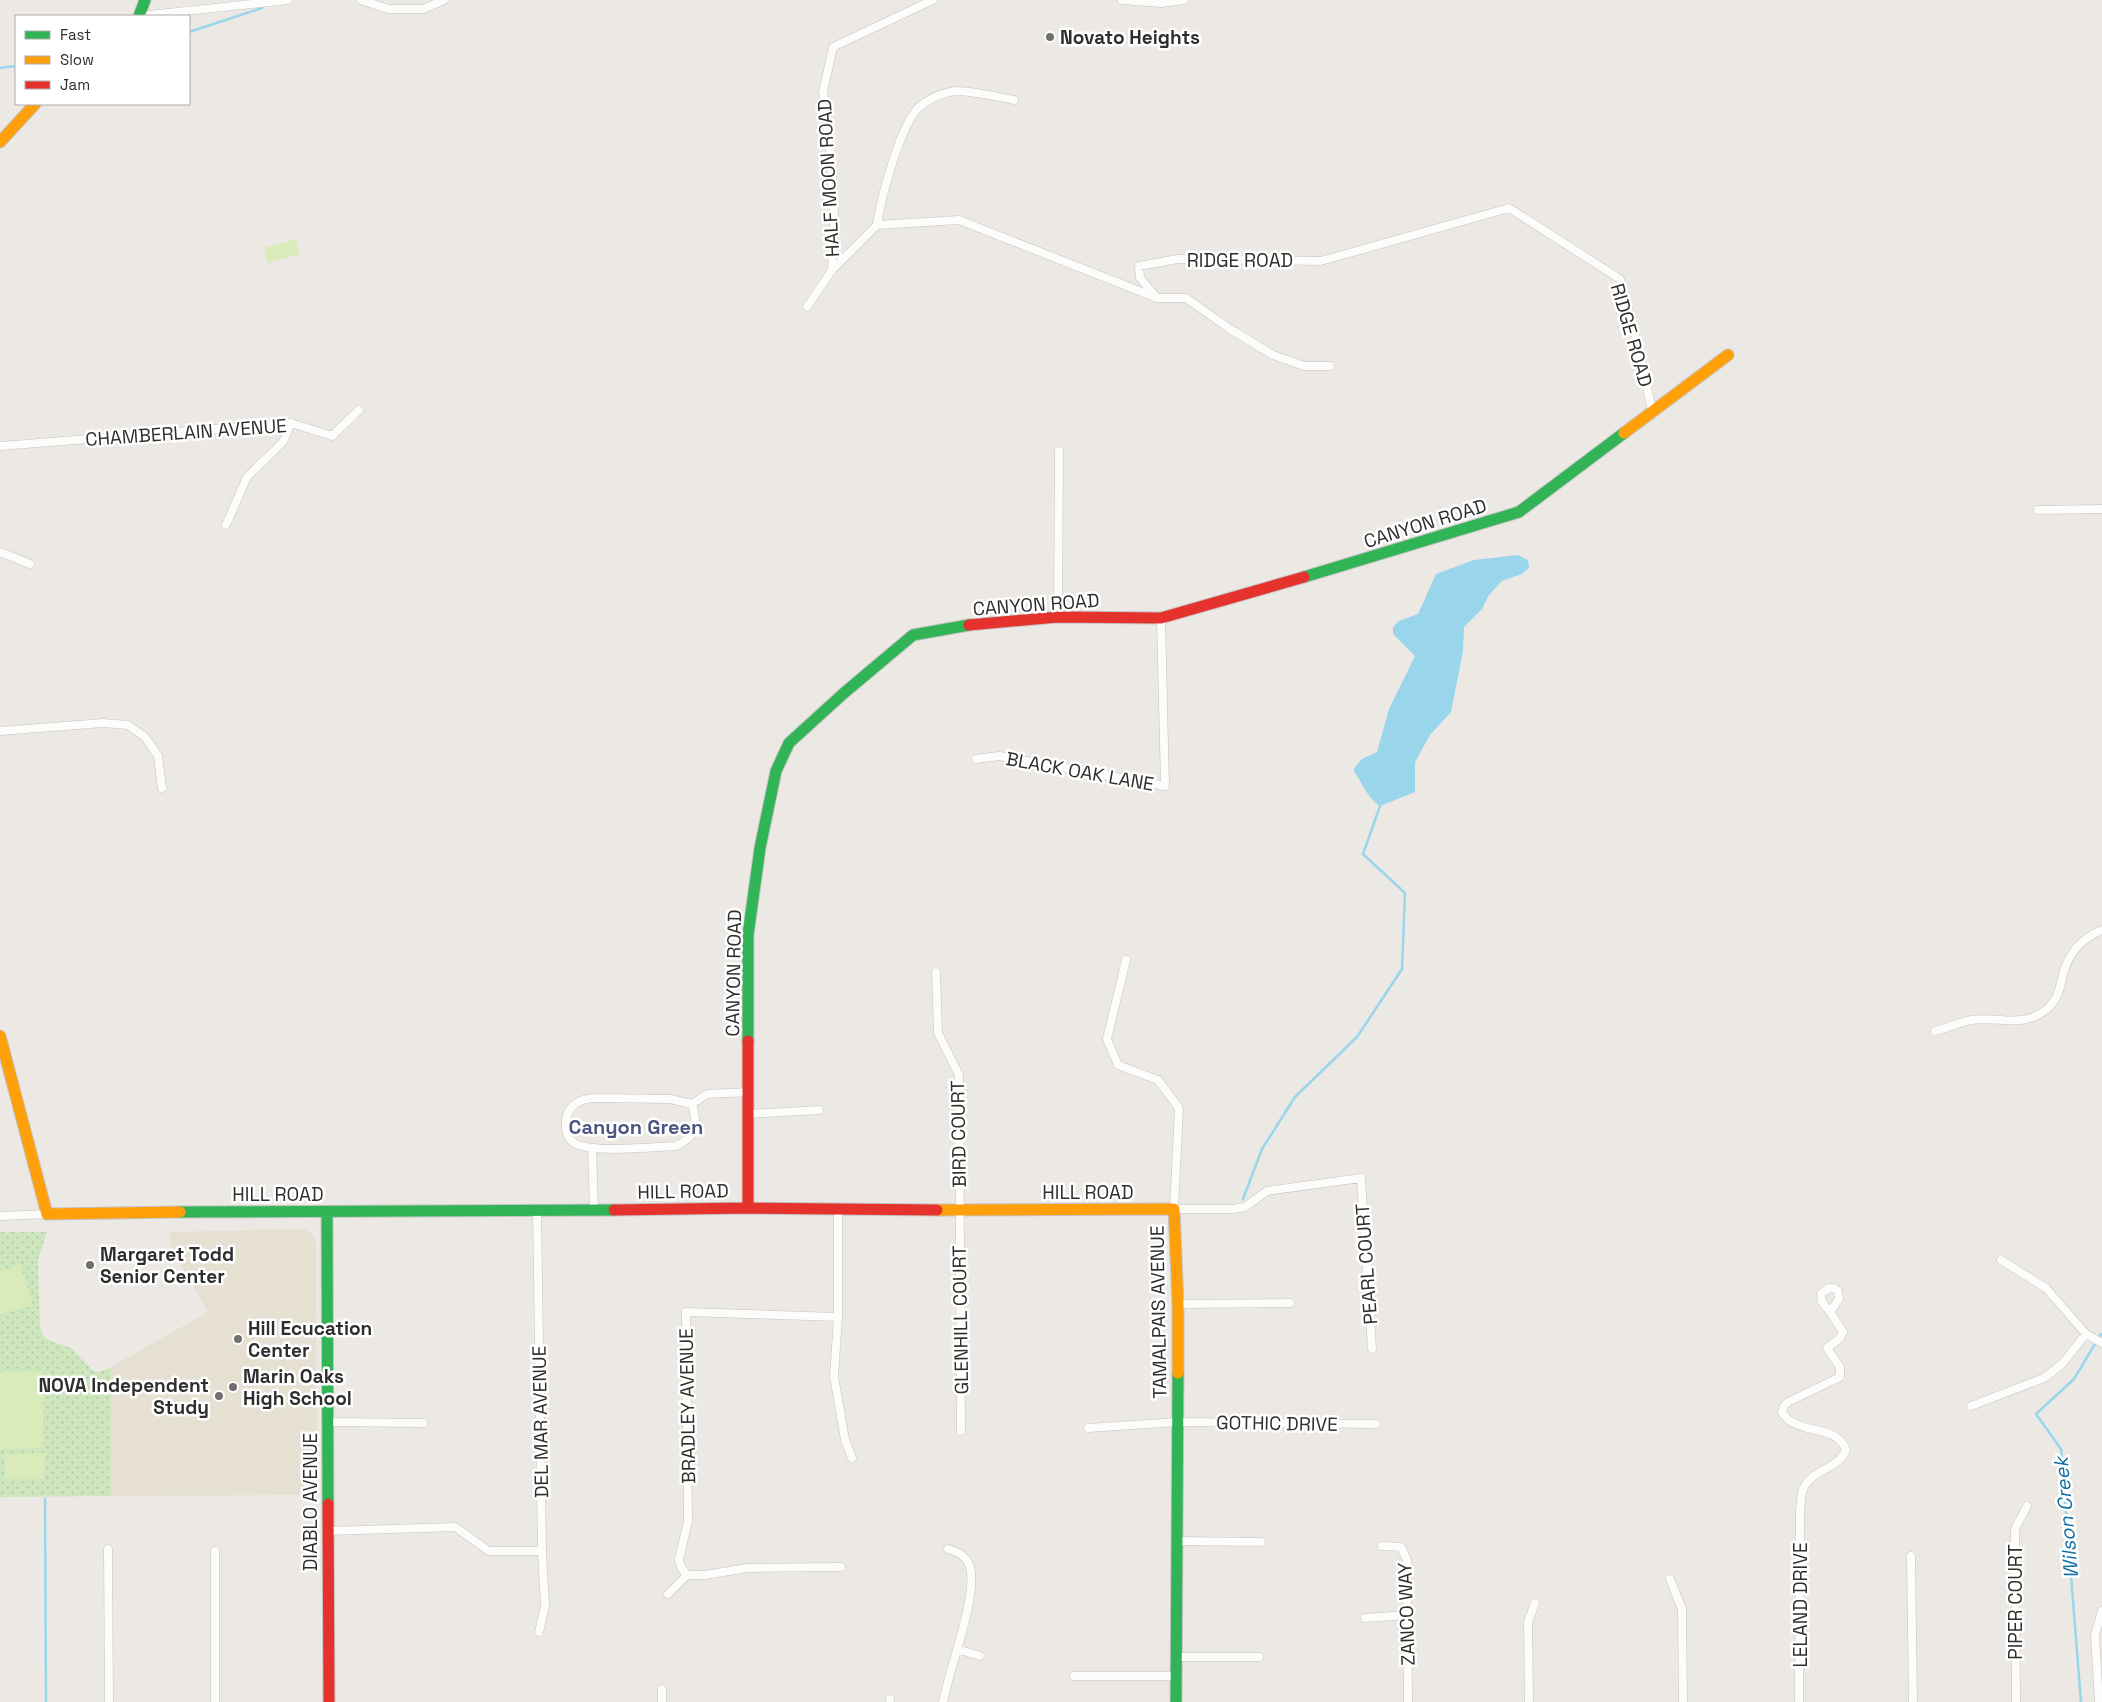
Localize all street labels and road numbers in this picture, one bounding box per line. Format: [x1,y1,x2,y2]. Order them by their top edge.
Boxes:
street label: HALF MOON ROAD [812,98,845,258]
street label: RIDGE ROAD [1187,248,1293,273]
street label: RIDGE ROAD [1605,281,1658,390]
street label: CHAMBERLAIN AVENUE [84,413,288,452]
street label: CANYON ROAD [1361,493,1490,554]
street label: CANYON ROAD [972,588,1100,621]
street label: BLACK OAK LANE [1004,746,1156,797]
street label: CANYON ROAD [720,909,747,1037]
street label: BIRD COURT [945,1080,972,1188]
street label: HILL ROAD [637,1178,729,1205]
street label: HILL ROAD [1042,1180,1134,1205]
street label: HILL ROAD [232,1182,324,1207]
street label: PEARL COURT [1350,1203,1383,1325]
street label: TAMALPAIS AVENUE [1144,1225,1173,1399]
street label: GLENHILL COURT [947,1245,974,1395]
street label: BRADLEY AVENUE [674,1328,701,1484]
street label: DEL MAR AVENUE [527,1346,554,1498]
street label: GOTHIC DRIVE [1216,1410,1338,1437]
street label: DIABLO AVENUE [298,1433,323,1571]
street label: LELAND DRIVE [1788,1542,1813,1668]
street label: PIPER COURT [2003,1544,2028,1660]
street label: ZANCO WAY [1392,1561,1421,1666]

